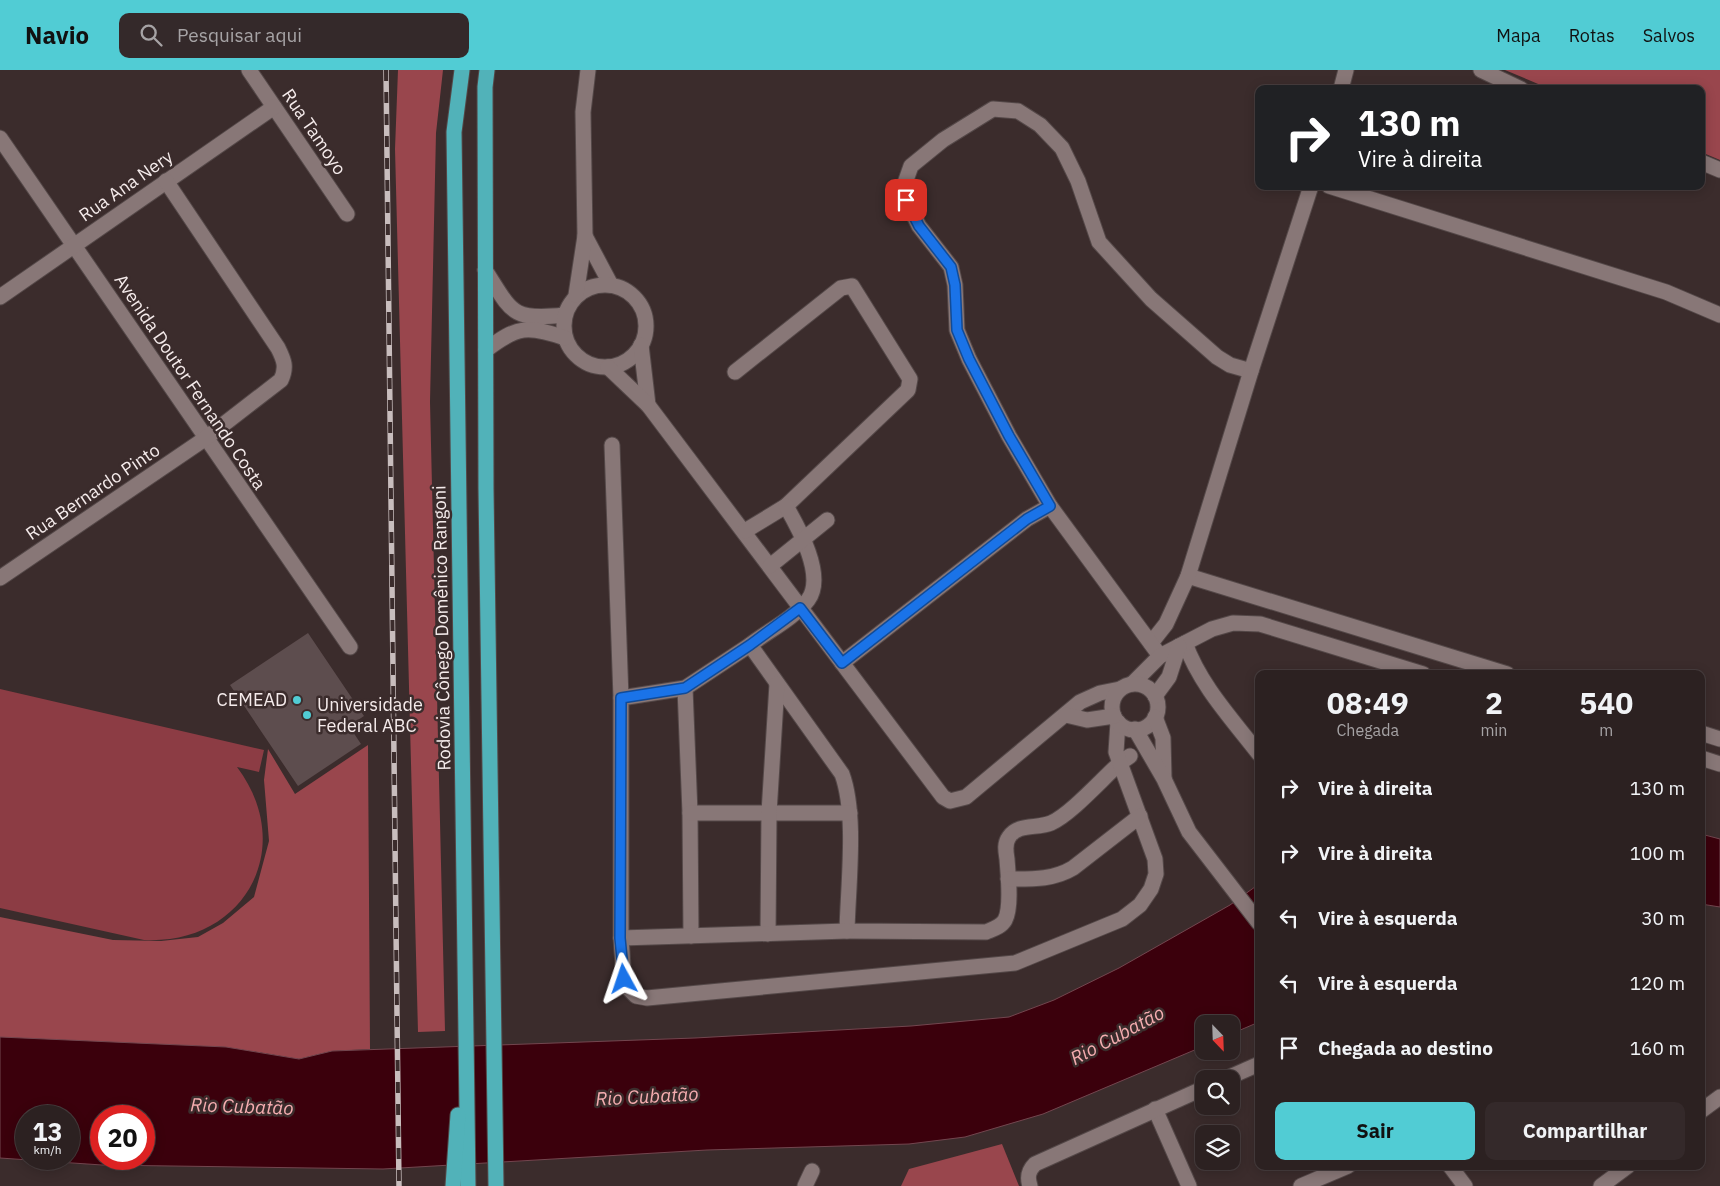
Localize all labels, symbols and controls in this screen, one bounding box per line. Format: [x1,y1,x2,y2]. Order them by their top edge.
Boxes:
search box [119,13,469,58]
text: Navio [25,19,89,51]
icon: search [137,21,165,49]
text: Pesquisar aqui [177,23,302,47]
text: Mapa [1496,24,1541,47]
text: Rotas [1569,24,1615,47]
text: Salvos [1643,24,1695,47]
street label: Rua Tamoyo [277,84,352,179]
text: 130 m [1358,100,1461,146]
icon: right [1275,105,1340,170]
text: Vire à direita [1358,144,1482,173]
street label: Rua Ana Nery [74,145,177,226]
pin [885,179,927,221]
icon: arrive [892,186,920,214]
street label: Avenida Doutor Fernando Costa [110,270,271,494]
street label: Rua Bernardo Pinto [21,438,164,545]
street label: Rodovia Cônego Domênico Rangoni [428,485,455,771]
text: 08:49 [1327,683,1409,722]
text: 2 [1485,683,1503,722]
text: 540 [1579,683,1633,722]
place label: CEMEAD [217,688,287,711]
place label: Universidade Federal ABC [317,693,423,737]
marker: CEMEAD [291,694,303,706]
marker: Universidade Federal ABC [301,709,313,721]
text: Chegada [1336,720,1399,740]
text: min [1480,720,1507,740]
text: m [1599,720,1613,740]
icon: right [1275,774,1303,802]
text: Vire à direita [1318,776,1433,800]
text: 130 m [1630,776,1685,800]
icon: right [1275,839,1303,867]
text: Vire à direita [1318,841,1433,865]
text: 100 m [1630,841,1685,865]
icon: left [1275,904,1303,932]
text: Vire à esquerda [1318,906,1458,930]
text: 30 m [1641,906,1685,930]
position arrow [597,952,649,1004]
icon: left [1275,969,1303,997]
text: Vire à esquerda [1318,971,1458,995]
text: 120 m [1630,971,1685,995]
water label: Rio Cubatão [1066,1000,1168,1070]
north arrow [1195,1015,1240,1060]
map controls [1195,1015,1240,1170]
icon: arrive [1275,1034,1303,1062]
text: Chegada ao destino [1318,1036,1493,1060]
text: 160 m [1630,1036,1685,1060]
button: search [1195,1070,1240,1115]
water label: Rio Cubatão [595,1081,699,1111]
water label: Rio Cubatão [190,1092,294,1120]
button: Sair [1275,1102,1475,1160]
button: Compartilhar [1485,1102,1685,1160]
speed limit sign: 20 [90,1105,155,1170]
text: 13 [32,1115,63,1148]
button: layers [1195,1125,1240,1170]
text: km/h [33,1142,62,1157]

